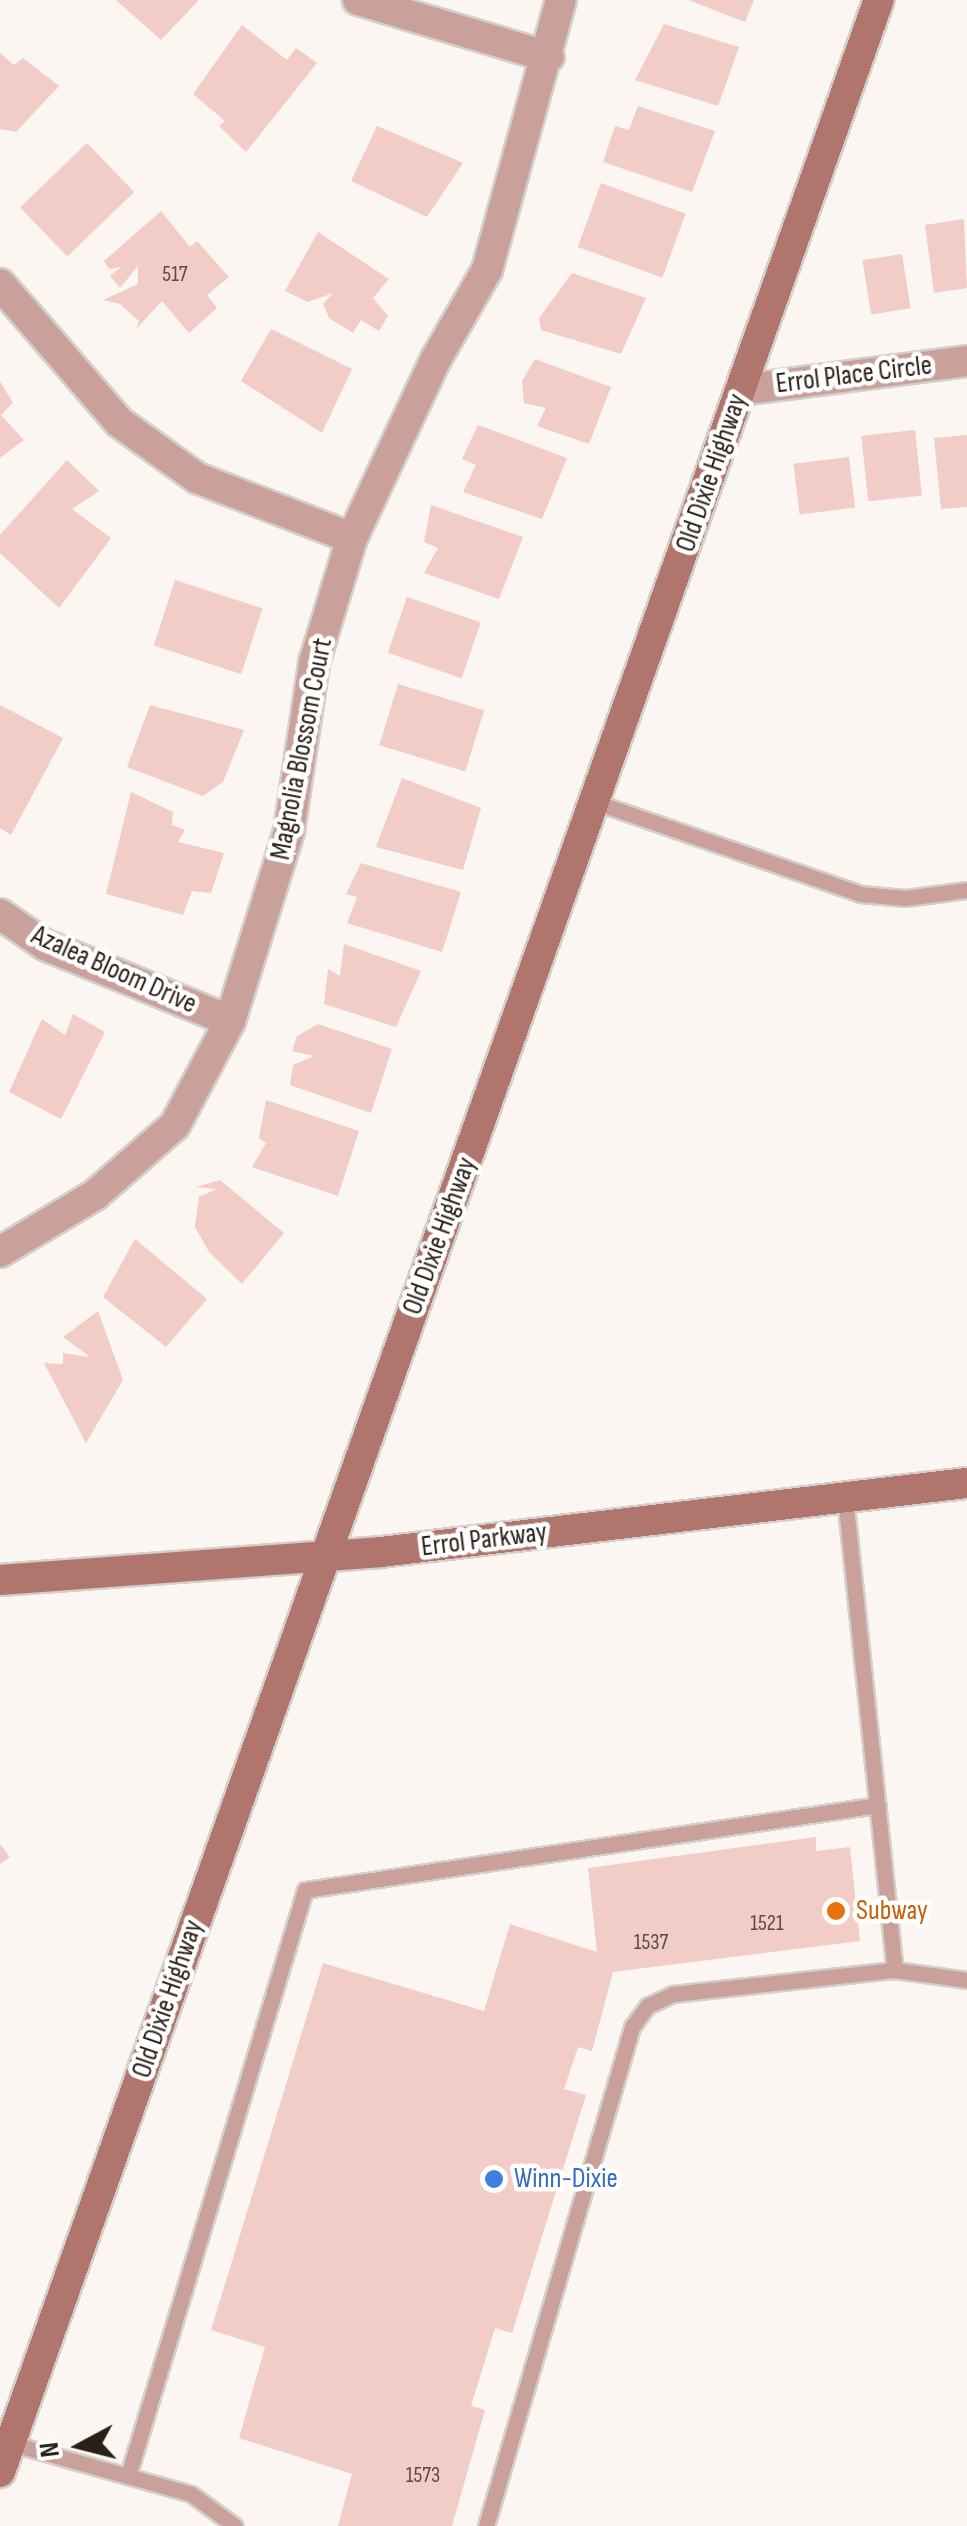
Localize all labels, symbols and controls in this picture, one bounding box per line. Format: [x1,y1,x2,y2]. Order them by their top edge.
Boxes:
house number: 517 [162,262,188,288]
street label: Errol Place Circle [774,349,934,401]
street label: Old Dixie Highway [669,390,755,556]
street label: Magnolia Blossom Court [264,635,340,863]
street label: Azalea Bloom Drive [26,919,202,1021]
street label: Old Dixie Highway [396,1153,484,1319]
street label: Errol Parkway [419,1516,549,1564]
place label: Subway [856,1894,928,1928]
marker: Subway [825,1900,847,1922]
house number: 1521 [750,1911,784,1937]
street label: Old Dixie Highway [125,1916,211,2082]
house number: 1537 [634,1930,668,1956]
place label: Winn-Dixie [514,2162,618,2196]
marker: Winn-Dixie [483,2168,505,2190]
north arrow [30,2396,130,2496]
text: N [32,2440,67,2459]
house number: 1573 [406,2463,440,2489]

